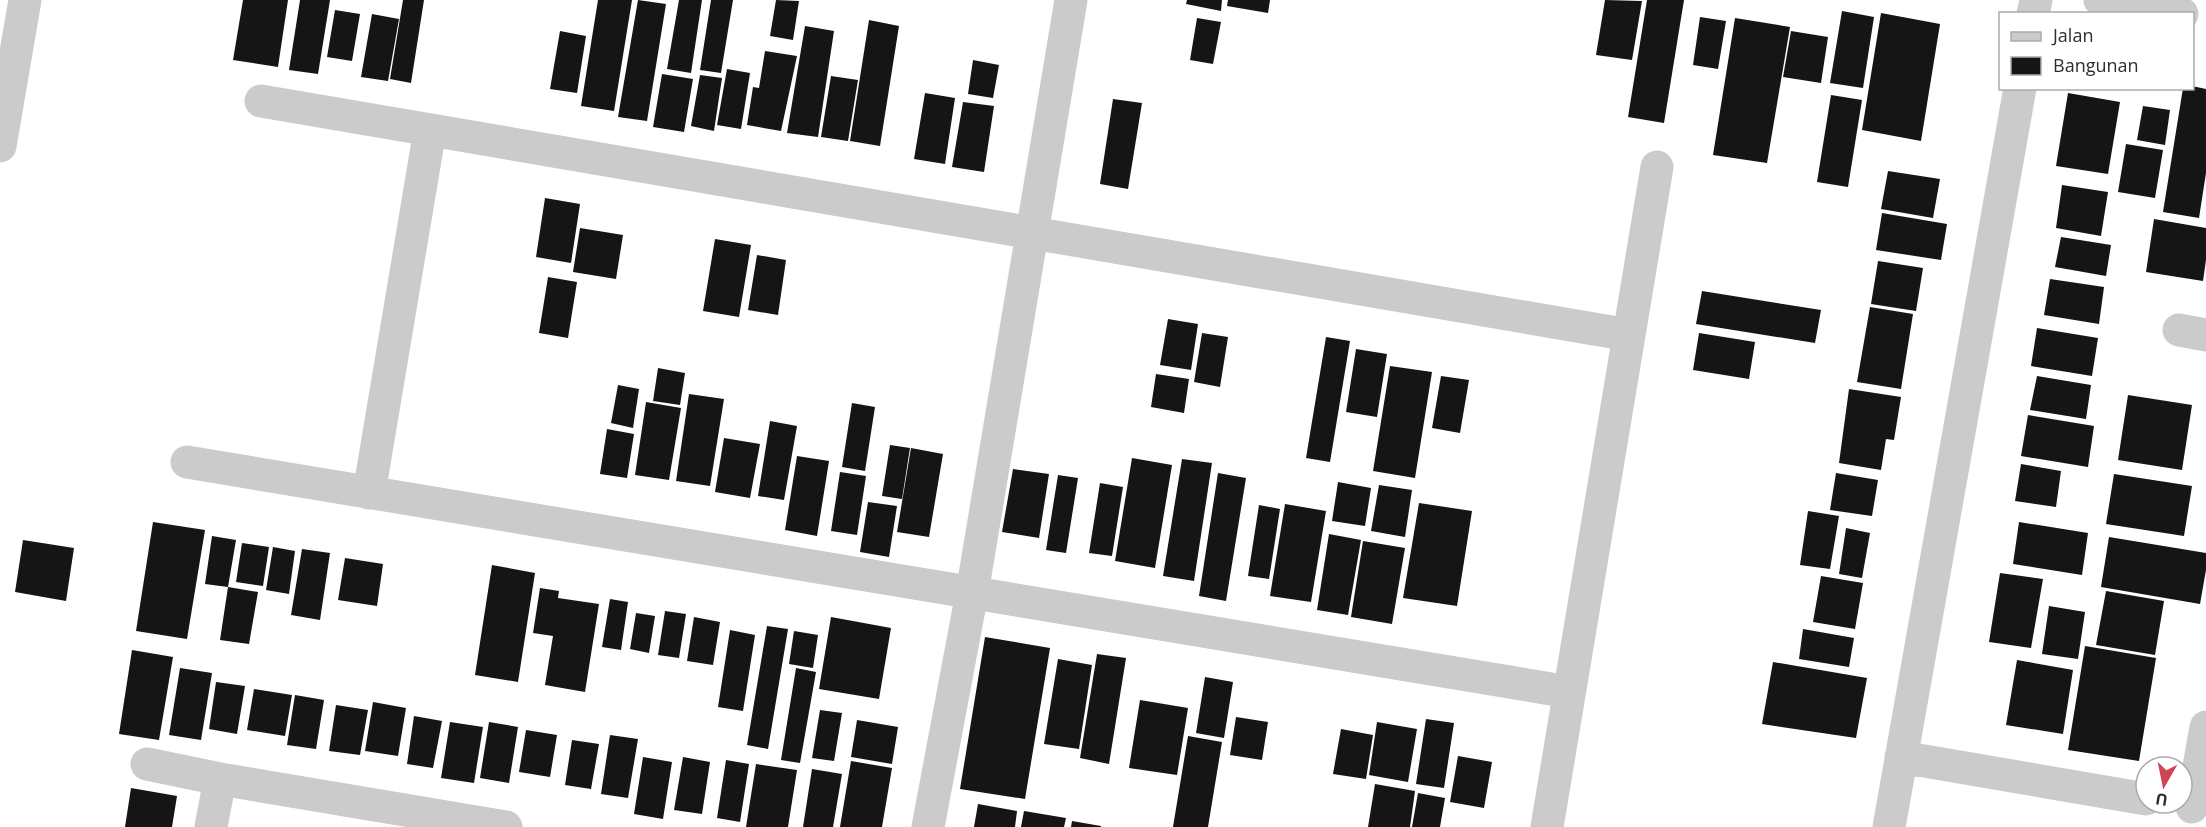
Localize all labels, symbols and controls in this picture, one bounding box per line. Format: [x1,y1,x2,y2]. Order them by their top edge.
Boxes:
legend [1999,12,2194,90]
text: Jalan [2051,23,2093,47]
text: Bangunan [2053,53,2139,77]
north arrow [2134,755,2194,815]
text: U [2154,788,2169,812]

